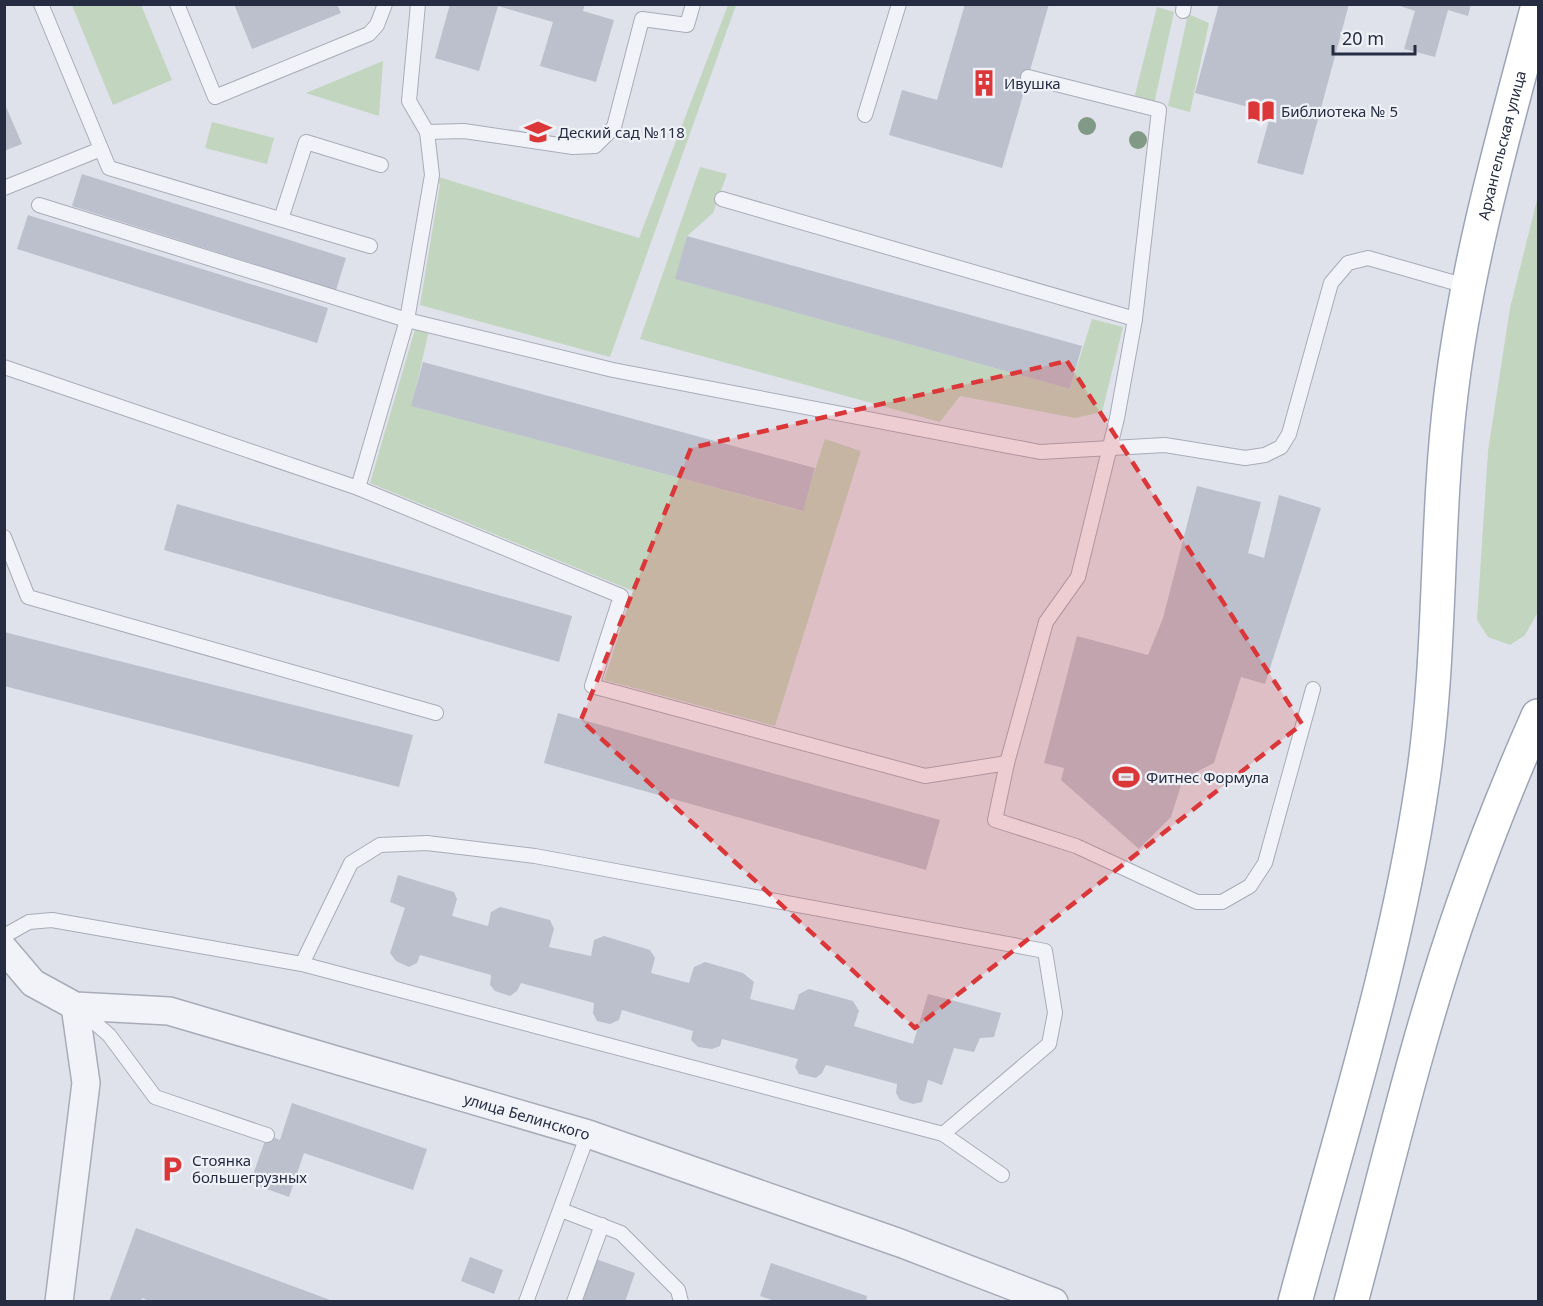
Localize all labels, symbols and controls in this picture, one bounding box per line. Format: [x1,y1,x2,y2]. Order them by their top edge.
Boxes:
scale bar [1333,18,1416,56]
text: 20 m [1342,26,1384,50]
building icon: Ивушка [969,68,999,98]
street label: Архангельская улица [1473,68,1530,222]
place label: Ивушка [1004,73,1061,93]
library icon: Библиотека № 5 [1246,96,1276,126]
place label: Библиотека № 5 [1281,101,1398,121]
school or university icon: Деский сад №118 [523,117,553,147]
place label: Деский сад №118 [558,122,685,142]
sports icon: Фитнес Формула [1111,762,1141,792]
place label: Фитнес Формула [1146,767,1269,787]
street label: улица Белинского [462,1088,593,1144]
place label: Стоянка большегрузных [192,1150,307,1187]
parking icon: Стоянка большегрузных [157,1154,187,1184]

